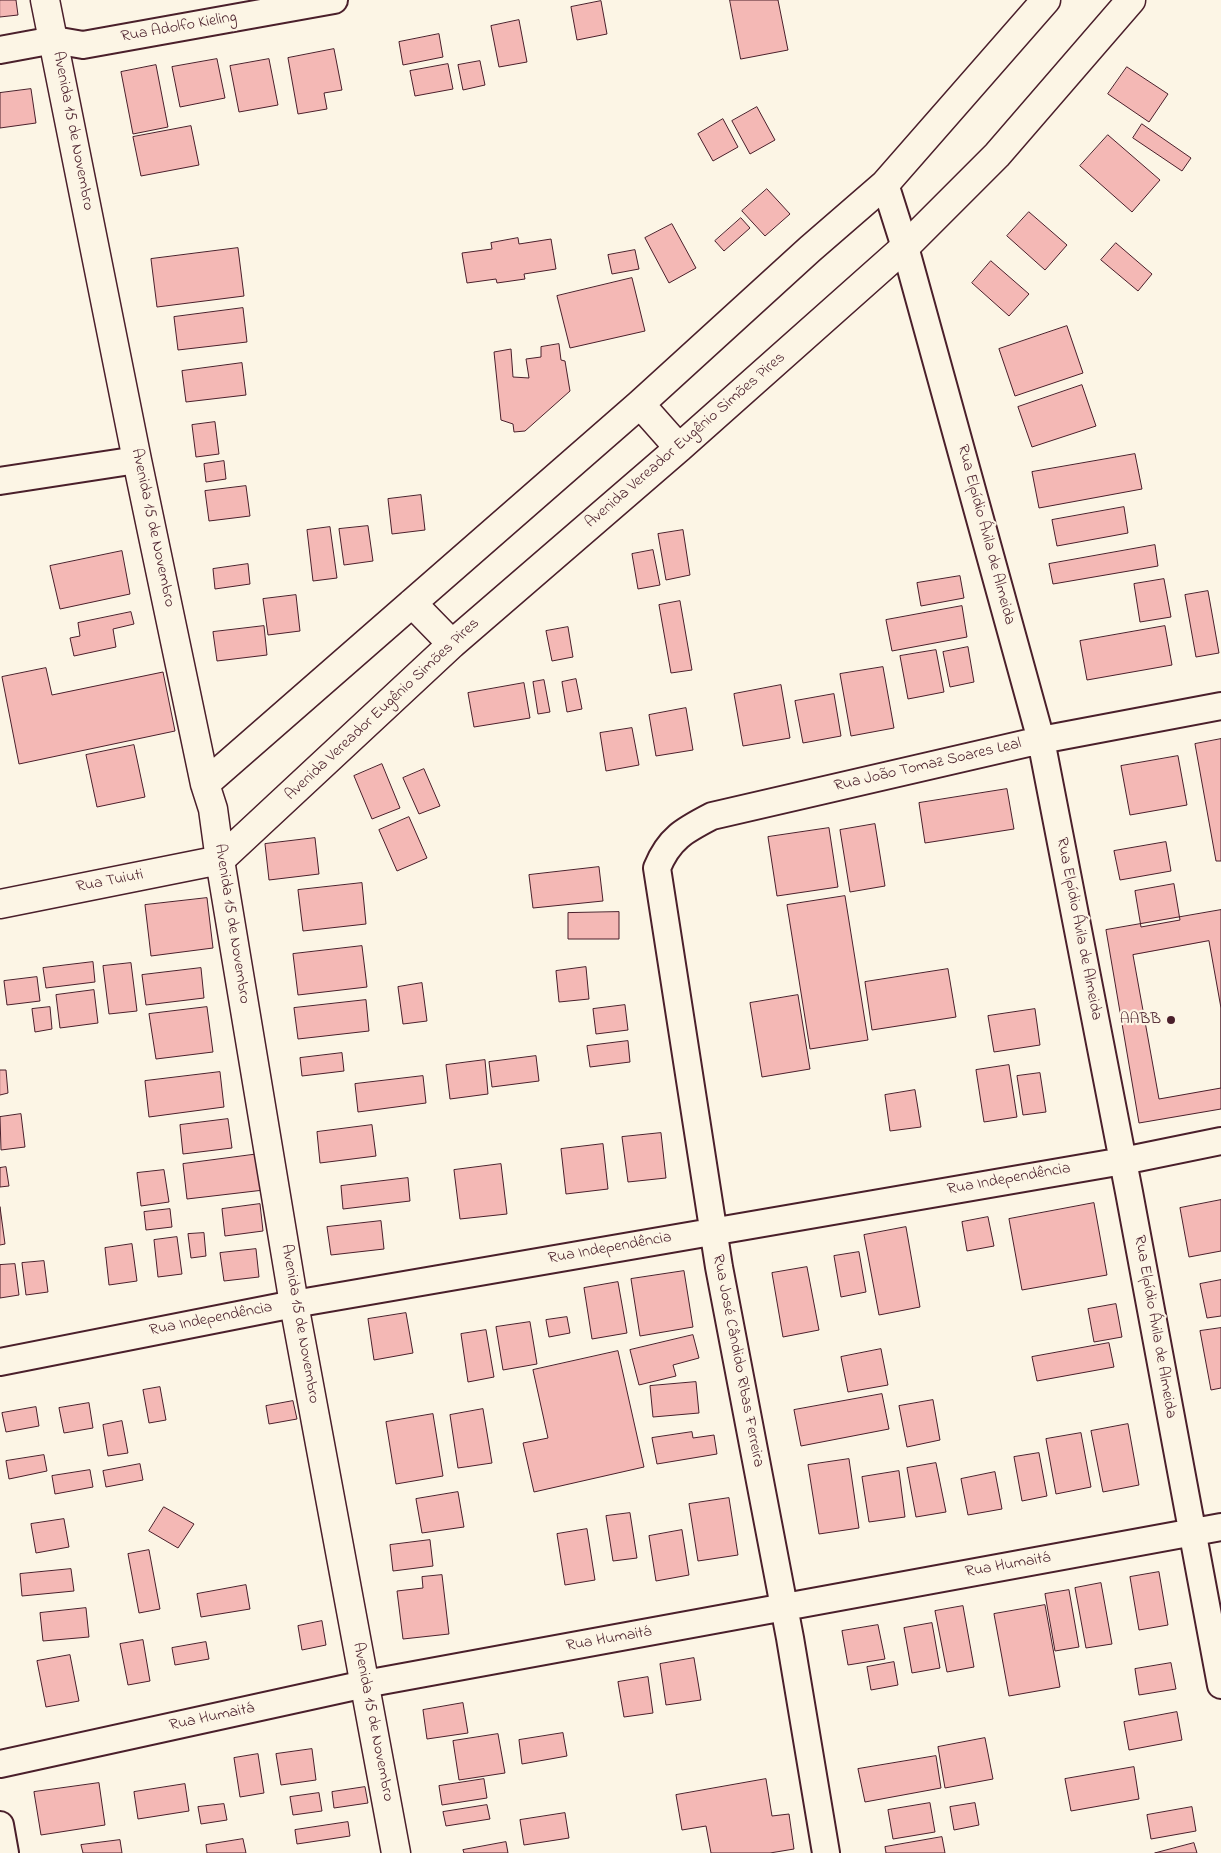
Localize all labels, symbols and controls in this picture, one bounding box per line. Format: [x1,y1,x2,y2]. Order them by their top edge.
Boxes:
street label: Rua Adolfo Kieling [120,8,238,48]
street label: Avenida 15 de Novembro [47,50,97,212]
street label: Avenida Vereador Eugênio Simões Pires [582,349,790,533]
street label: Rua Elpídio Ávila de Almeida [952,443,1018,627]
street label: Avenida 15 de Novembro [126,447,178,609]
street label: Avenida Vereador Eugênio Simões Pires [282,615,484,805]
street label: Rua João Tomaz Soares Leal [832,735,1024,797]
street label: Rua Elpídio Ávila de Almeida [1051,836,1105,1022]
street label: Avenida 15 de Novembro [209,843,253,1005]
street label: Rua Tuiuti [75,866,145,898]
place label: AABB [1120,1010,1161,1030]
marker: AABB [1165,1014,1177,1026]
street label: Rua Independência [946,1160,1072,1200]
street label: Rua Independência [547,1229,673,1269]
street label: Rua Elpídio Ávila de Almeida [1128,1234,1180,1420]
street label: Avenida 15 de Novembro [276,1243,322,1405]
street label: Rua José Cândido Ribas Ferreira [707,1253,767,1469]
street label: Rua Independência [148,1299,274,1341]
street label: Rua Humaitá [964,1549,1052,1583]
street label: Rua Humaitá [565,1623,653,1657]
street label: Avenida 15 de Novembro [347,1641,397,1803]
street label: Rua Humaitá [168,1700,256,1736]

